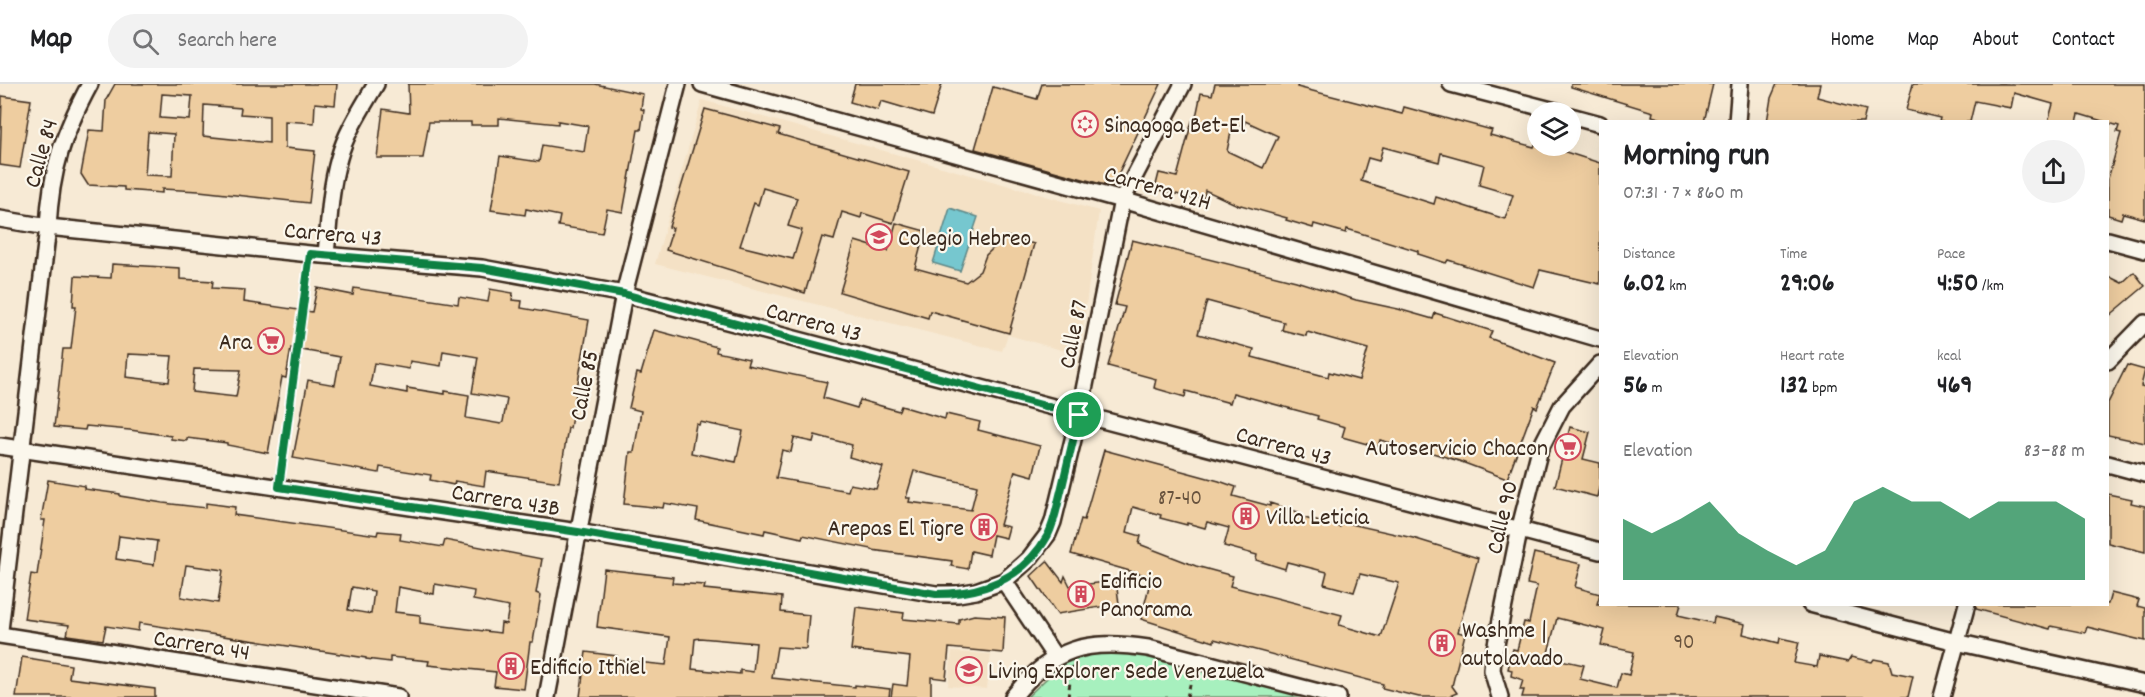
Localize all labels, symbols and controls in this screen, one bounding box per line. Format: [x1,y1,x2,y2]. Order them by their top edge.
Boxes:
search box [108,14,528,68]
text: Map [30,21,72,61]
icon: search [129,25,162,58]
text: Search here [177,26,277,57]
text: Home [1830,26,1874,56]
text: Map [1907,26,1939,56]
text: About [1972,26,2019,56]
text: Contact [2052,26,2115,56]
map controls [1527,102,1581,156]
button: layers [1527,102,1581,156]
synagogue icon: Sinagoga Bet-El [1070,109,1100,139]
place label: Sinagoga Bet-El [1104,110,1246,144]
street label: Calle 84 [17,115,69,192]
text: Morning run [1623,134,1770,181]
button: share [2022,140,2085,203]
street label: Carrera 42H [1100,158,1215,221]
text: 07:31 · 7 × 860 m [1623,180,1744,208]
street label: Carrera 43 [283,215,383,257]
school or university icon: Colegio Hebreo [864,222,894,252]
place label: Colegio Hebreo [898,223,1031,257]
text: Distance [1623,243,1675,266]
text: Time [1780,243,1807,266]
text: Pace [1937,243,1965,266]
text: 6.02 [1623,266,1666,303]
text: 29:06 [1780,266,1835,303]
text: 4:50 [1937,266,1978,303]
text: km [1666,275,1687,298]
text: /km [1978,275,2004,298]
street label: Carrera 43 [762,295,865,353]
street label: Calle 87 [1052,297,1098,372]
supermarket icon: Ara [256,326,286,356]
place label: Ara [219,327,253,361]
text: Elevation [1623,345,1679,368]
text: Heart rate [1780,345,1845,368]
text: kcal [1937,345,1961,368]
street label: Calle 85 [562,347,609,424]
text: 56 [1623,368,1648,405]
text: 132 [1780,368,1809,405]
text: 469 [1937,368,1972,405]
text: m [1648,377,1662,400]
text: bpm [1809,377,1838,400]
pin [1053,389,1104,440]
icon: arrive [1062,398,1095,431]
street label: Carrera 43 [1232,419,1335,477]
supermarket icon: Autoservicio Chacon [1553,432,1583,462]
place label: Autoservicio Chacon [1365,433,1548,467]
text: Elevation [1623,438,1693,466]
text: 83–88 m [2024,438,2085,466]
street label: Carrera 43B [449,477,562,527]
street label: Calle 90 [1479,477,1529,558]
house number: 87-40 [1158,485,1202,515]
building icon: Villa Leticia [1231,501,1261,531]
place label: Villa Leticia [1266,502,1370,536]
building icon: Arepas El Tigre [969,512,999,542]
place label: Arepas El Tigre [827,513,964,547]
place label: Edificio Panorama [1100,566,1193,628]
building icon: Edificio Panorama [1066,579,1096,609]
place label: Washme | autolavado [1462,615,1563,677]
street label: Carrera 44 [151,623,252,671]
building icon: Washme | autolavado [1427,628,1457,658]
house number: 90 [1673,629,1695,659]
building icon: Edificio Ithiel [496,651,526,681]
place label: Edificio Ithiel [530,652,646,686]
school or university icon: Living Explorer Sede Venezuela [954,655,984,685]
place label: Living Explorer Sede Venezuela [988,656,1265,690]

